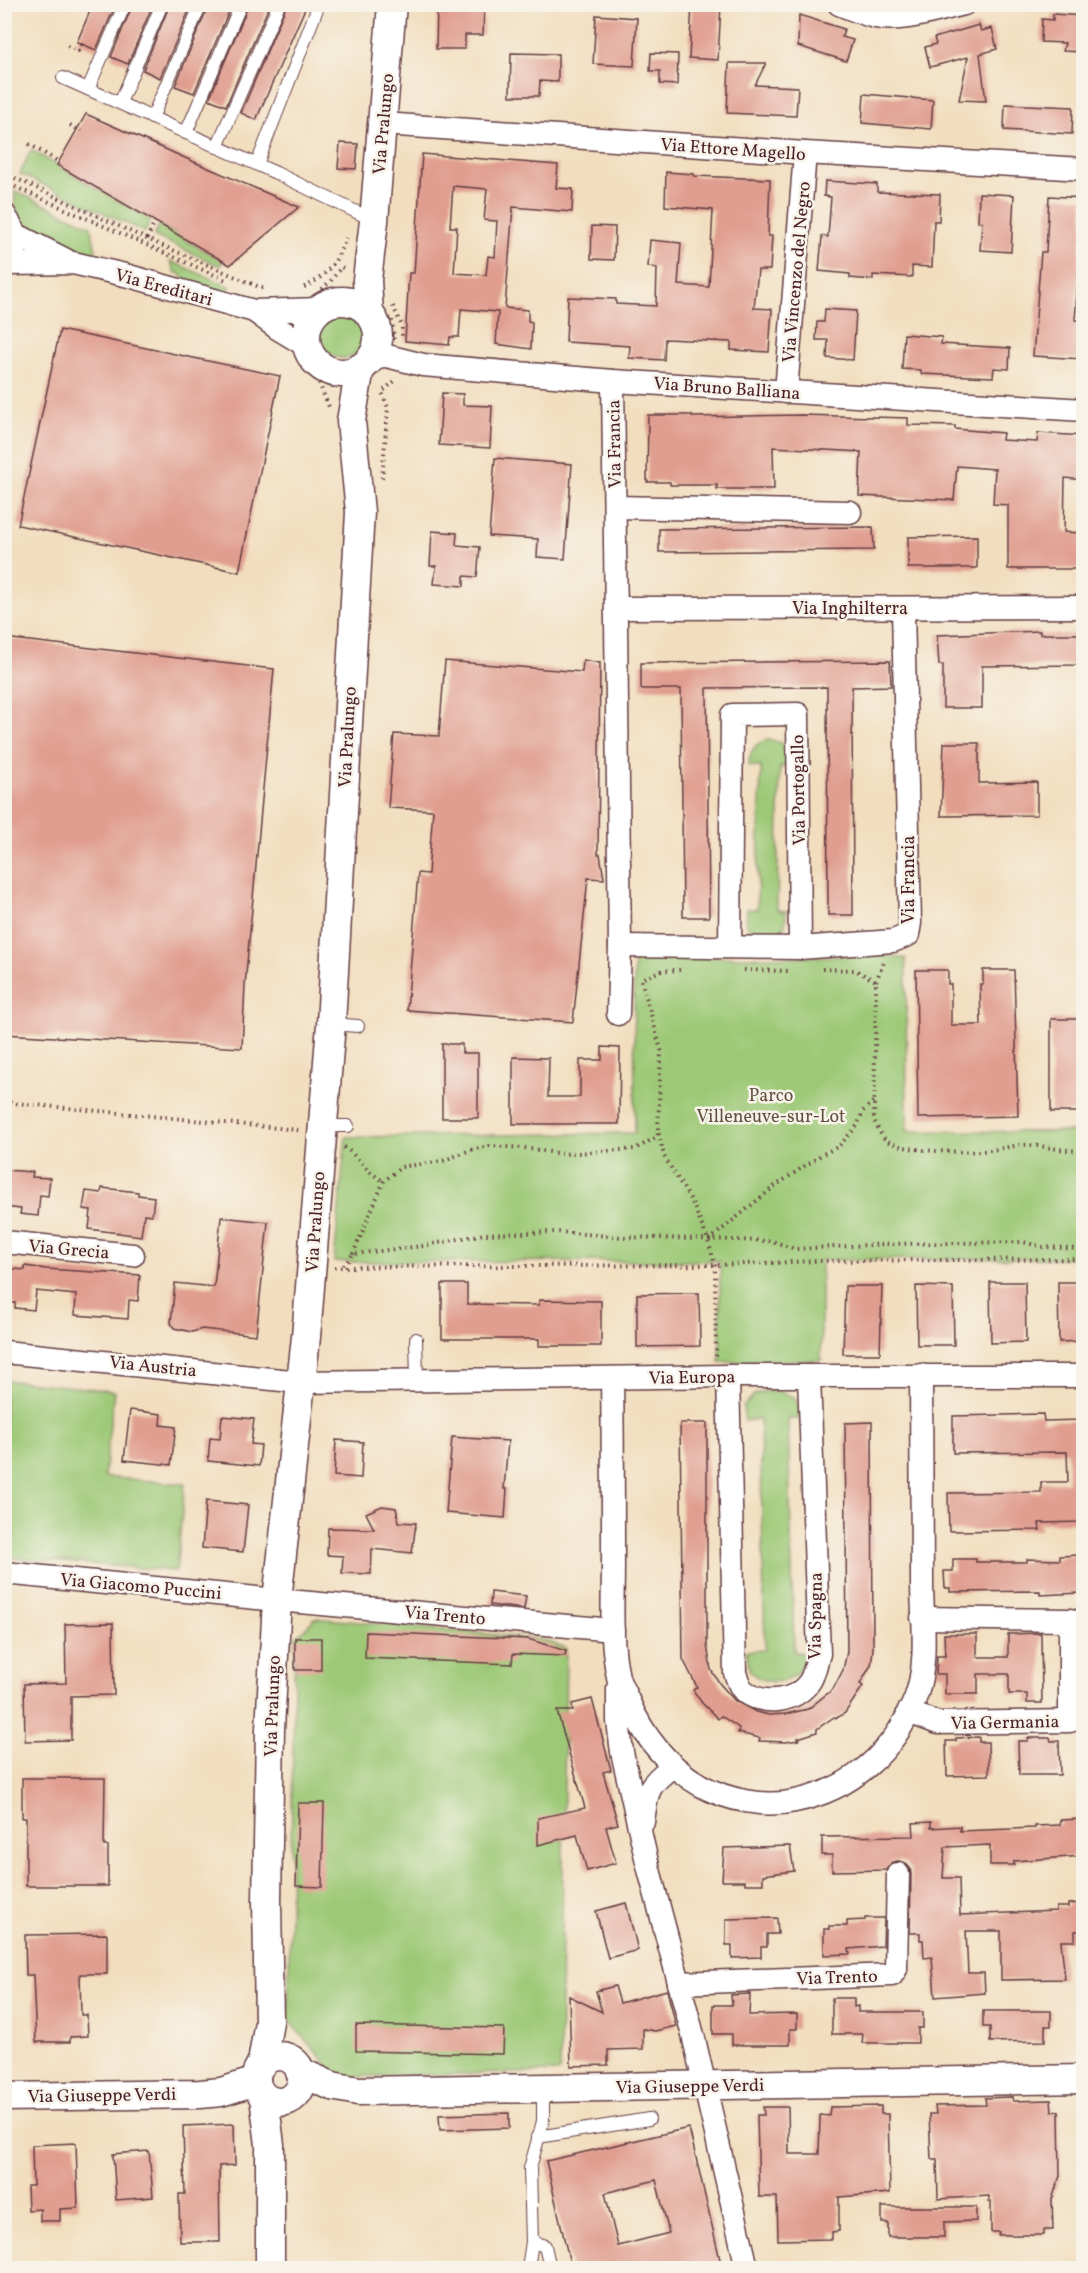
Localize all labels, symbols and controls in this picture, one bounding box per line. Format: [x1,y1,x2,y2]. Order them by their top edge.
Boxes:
street label: Via Pralungo [368,73,401,176]
street label: Via Ettore Magello [659,133,806,168]
street label: Via Vincenzo del Negro [777,180,818,364]
street label: Via Ereditari [112,263,215,313]
street label: Via Bruno Balliana [653,372,801,407]
street label: Via Francia [602,399,629,489]
street label: Via Inghilterra [792,597,908,622]
street label: Via Pralungo [333,686,364,788]
street label: Via Portogallo [786,734,813,846]
street label: Via Francia [897,836,922,924]
park label: Parco Villeneuve-sur-Lot [697,1084,845,1130]
street label: Via Pralungo [300,1171,333,1274]
street label: Via Grecia [27,1235,110,1266]
street label: Via Austria [108,1350,198,1385]
street label: Via Europa [648,1365,736,1392]
street label: Via Giacomo Puccini [59,1568,223,1607]
street label: Via Spagna [803,1572,830,1660]
street label: Via Trento [403,1601,486,1632]
street label: Via Pralungo [259,1655,288,1757]
street label: Via Germania [950,1710,1060,1737]
street label: Via Trento [796,1965,878,1992]
street label: Via Giuseppe Verdi [615,2074,765,2101]
street label: Via Giuseppe Verdi [27,2083,177,2110]

